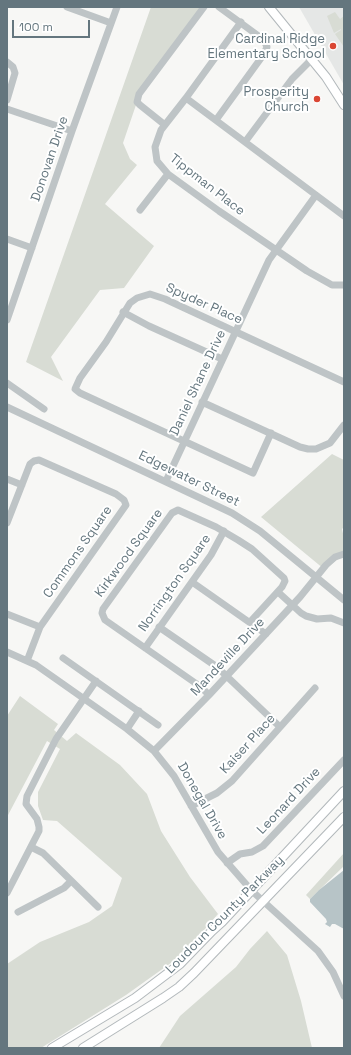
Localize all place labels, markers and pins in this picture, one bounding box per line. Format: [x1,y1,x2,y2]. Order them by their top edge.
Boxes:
place label: Cardinal Ridge Elementary School [208,31,325,62]
marker: Cardinal Ridge Elementary School [328,41,338,51]
place label: Prosperity Church [244,84,309,115]
marker: Prosperity Church [312,94,322,104]

